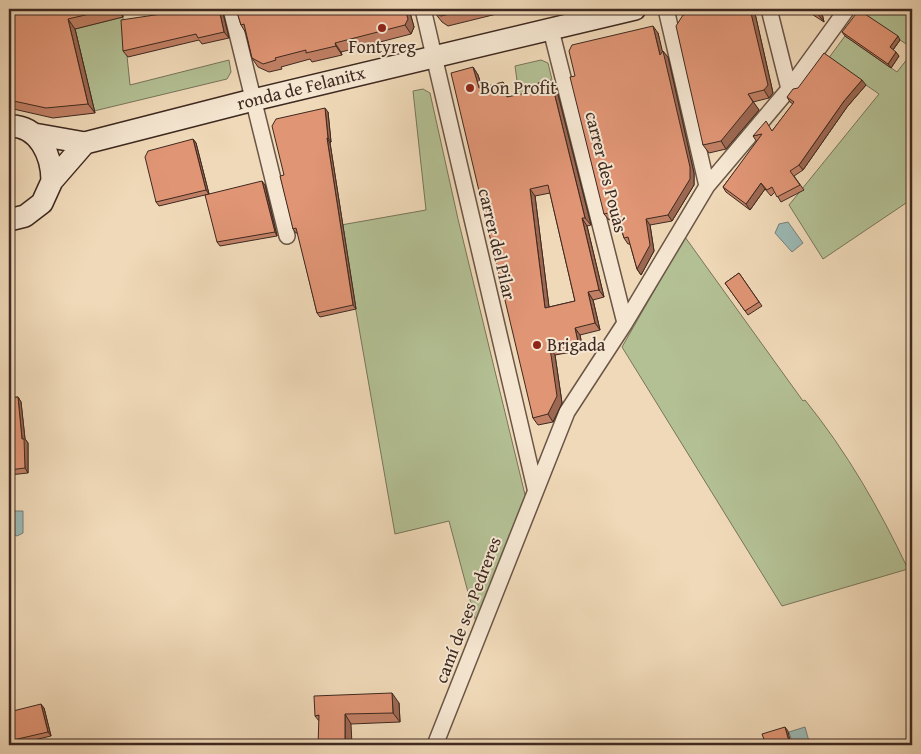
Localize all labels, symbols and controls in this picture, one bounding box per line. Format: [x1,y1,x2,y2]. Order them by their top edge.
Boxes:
marker: Fontyreg [376,22,388,34]
place label: Fontyreg [348,33,416,60]
street label: ronda de Felanitx [234,58,369,116]
place label: Bon Profit [480,74,557,101]
marker: Bon Profit [464,82,476,94]
street label: carrer des Pouàs [578,108,635,235]
street label: carrer del Pilar [472,185,524,303]
place label: Brigada [547,331,606,358]
marker: Brigada [531,339,543,351]
street label: camí de ses Pedreres [427,533,508,687]

